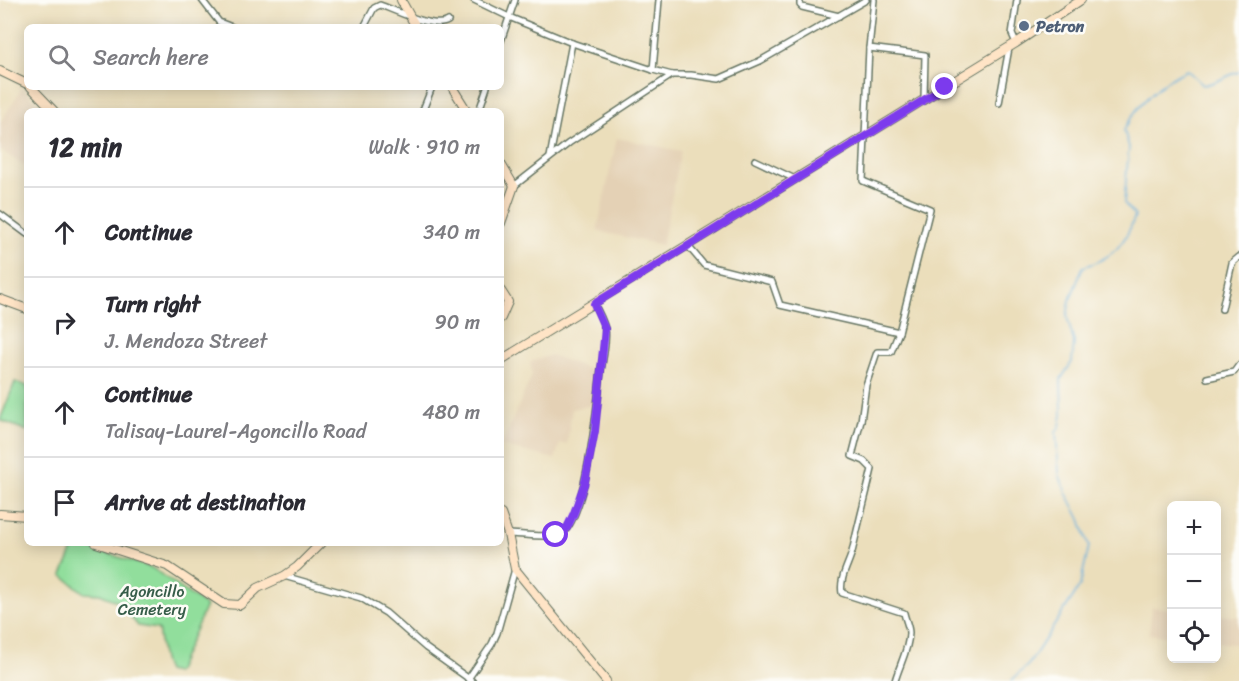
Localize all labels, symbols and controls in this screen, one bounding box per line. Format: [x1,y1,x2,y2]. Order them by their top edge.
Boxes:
place label: Petron [1036,12,1085,41]
marker: Petron [1017,19,1031,33]
search box [24,24,504,90]
text: Search here [93,38,209,77]
icon: search [45,41,78,74]
route end [931,73,957,99]
text: 12 min [48,124,122,170]
text: Walk · 910 m [368,130,480,165]
text: Continue [105,213,193,252]
text: 340 m [423,215,480,250]
icon: ahead [48,216,81,249]
text: Turn right [105,285,200,324]
text: 90 m [435,305,480,340]
icon: right [48,306,81,339]
text: J. Mendoza Street [105,324,267,359]
text: Continue [105,375,193,414]
text: 480 m [422,395,480,430]
icon: ahead [48,396,81,429]
text: Talisay-Laurel-Agoncillo Road [105,414,366,449]
text: Arrive at destination [105,483,306,522]
icon: arrive [48,486,81,519]
map controls [1167,501,1221,663]
button: + [1167,501,1221,555]
route start [542,521,568,547]
button: − [1167,555,1221,609]
park label: Agoncillo Cemetery [118,577,187,624]
button: locate [1167,609,1221,663]

